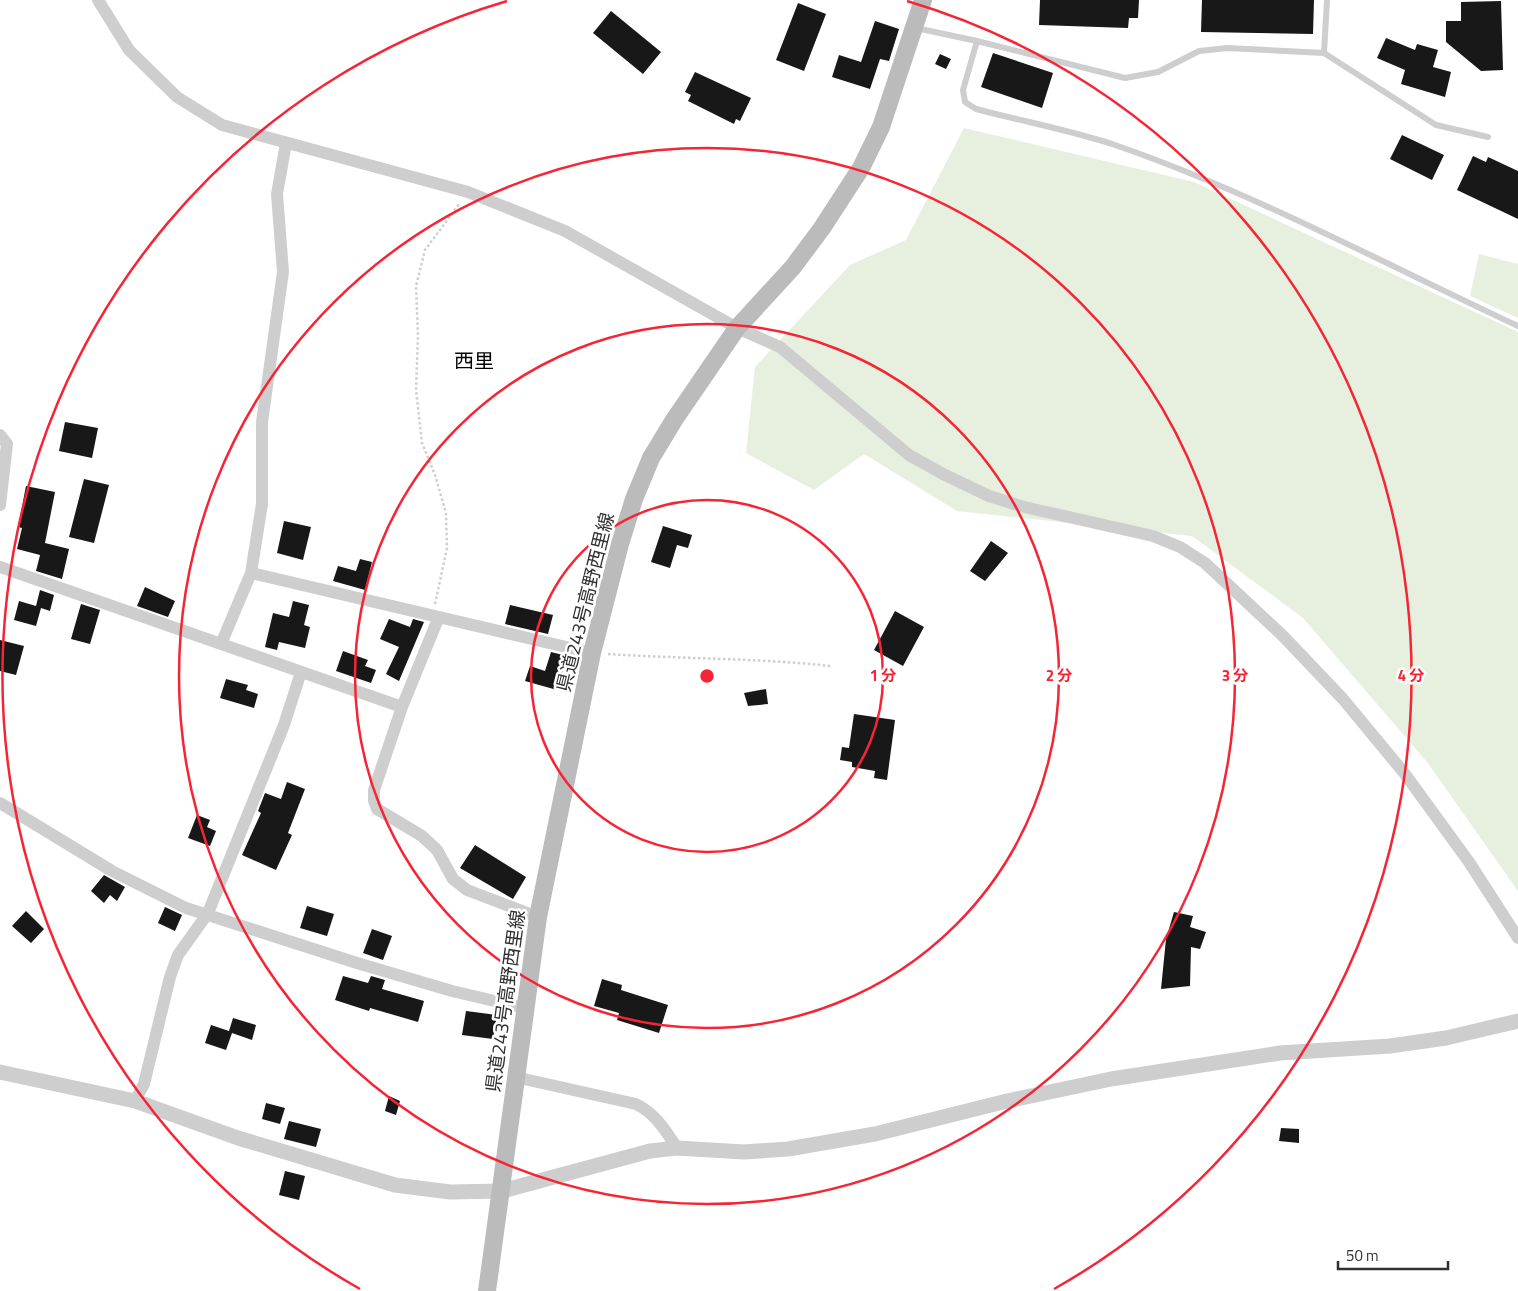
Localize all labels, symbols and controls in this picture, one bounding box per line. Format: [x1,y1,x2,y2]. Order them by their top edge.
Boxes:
district label: 西里 [454,345,494,376]
street label: 県道243号高野西里線 [548,509,621,695]
text: 1 分 [870,664,896,687]
text: 2 分 [1046,664,1072,687]
text: 3 分 [1222,664,1248,687]
text: 4 分 [1398,664,1424,687]
centre of rings [698,667,716,685]
street label: 県道243号高野西里線 [477,908,532,1094]
scale bar [1338,1238,1448,1270]
text: 50 m [1346,1244,1379,1267]

